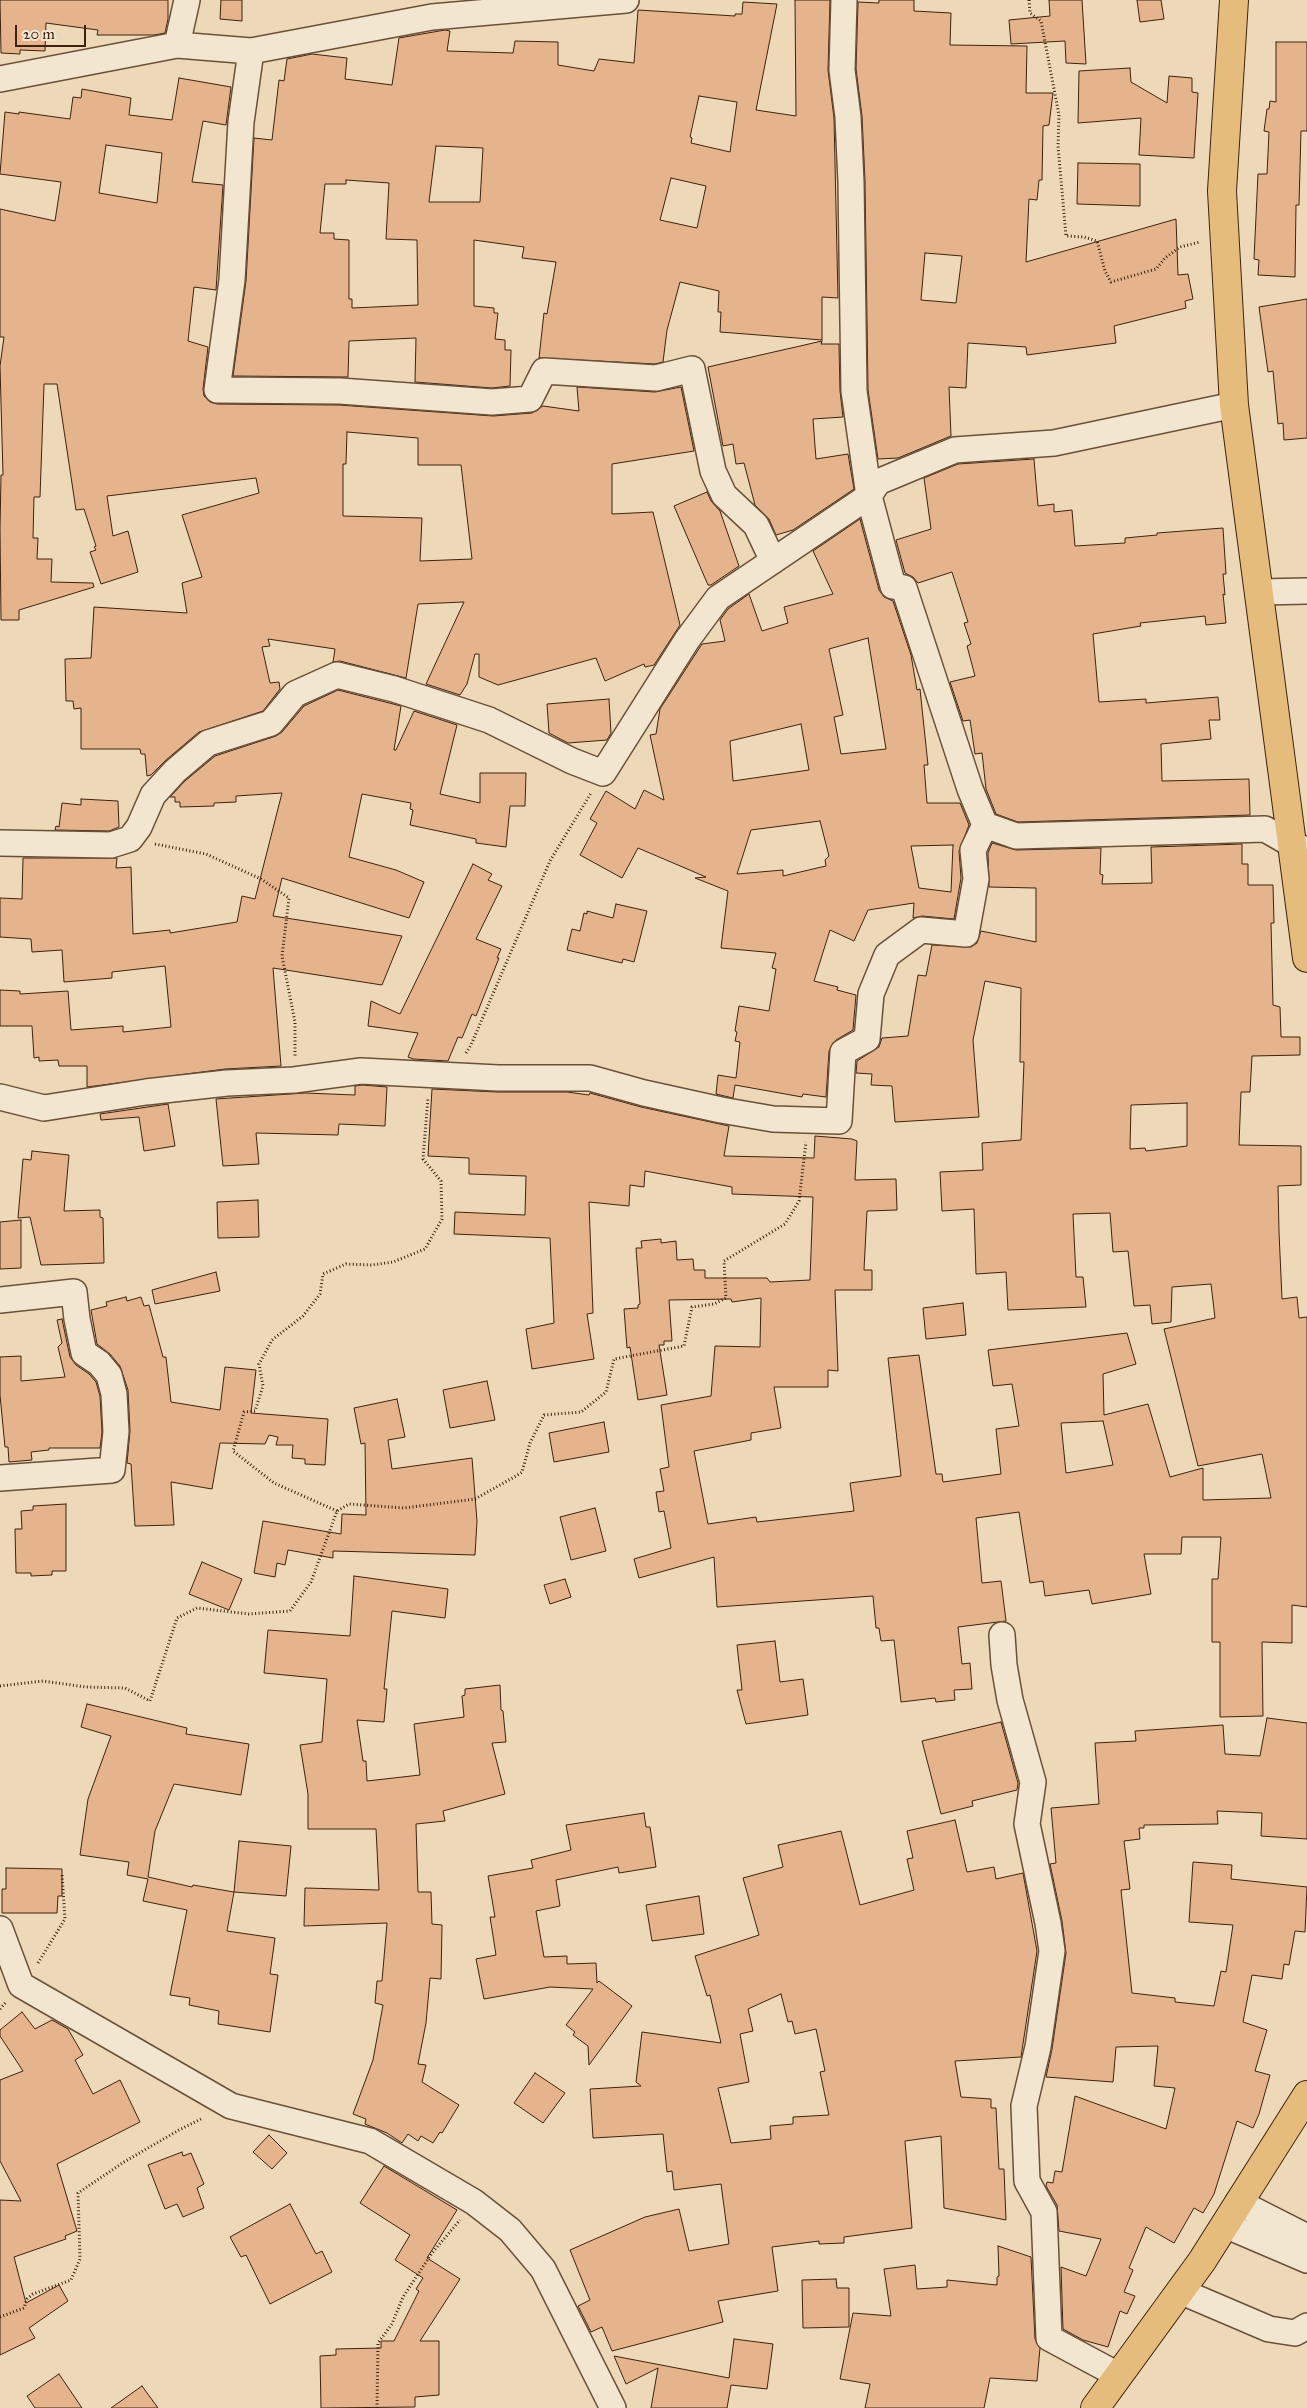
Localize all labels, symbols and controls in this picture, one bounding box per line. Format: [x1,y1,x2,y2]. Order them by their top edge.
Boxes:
scale bar [18,15,89,47]
text: 20 m [23,25,55,43]

